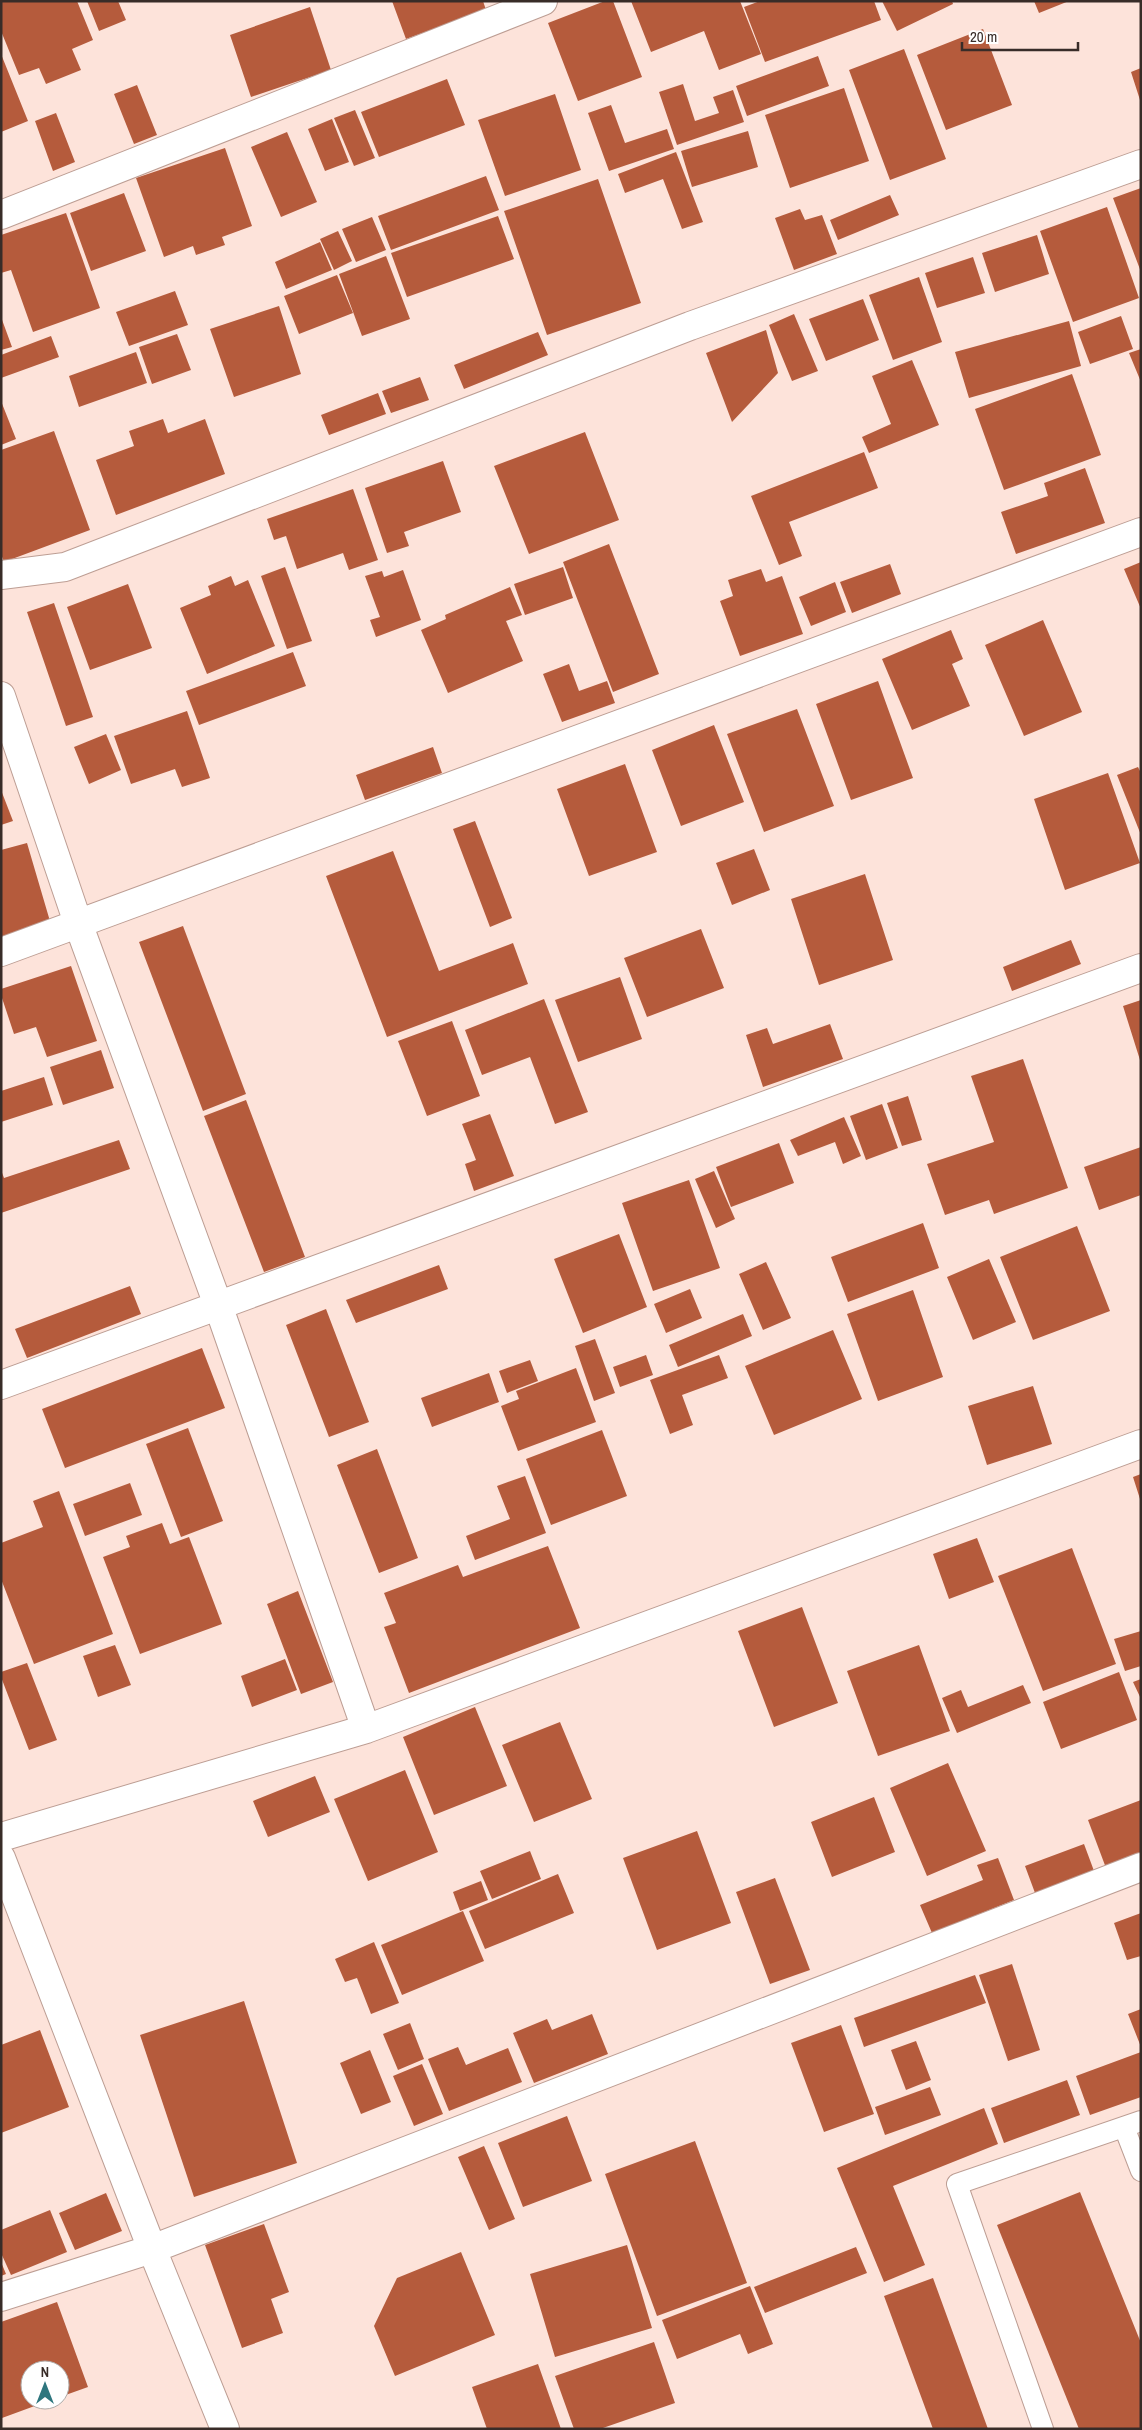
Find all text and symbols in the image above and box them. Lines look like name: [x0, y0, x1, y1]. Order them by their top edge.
scale bar: [962, 20, 1078, 52]
text: 20 m: [970, 26, 997, 47]
north arrow: [20, 2360, 70, 2410]
text: N: [41, 2363, 49, 2381]

